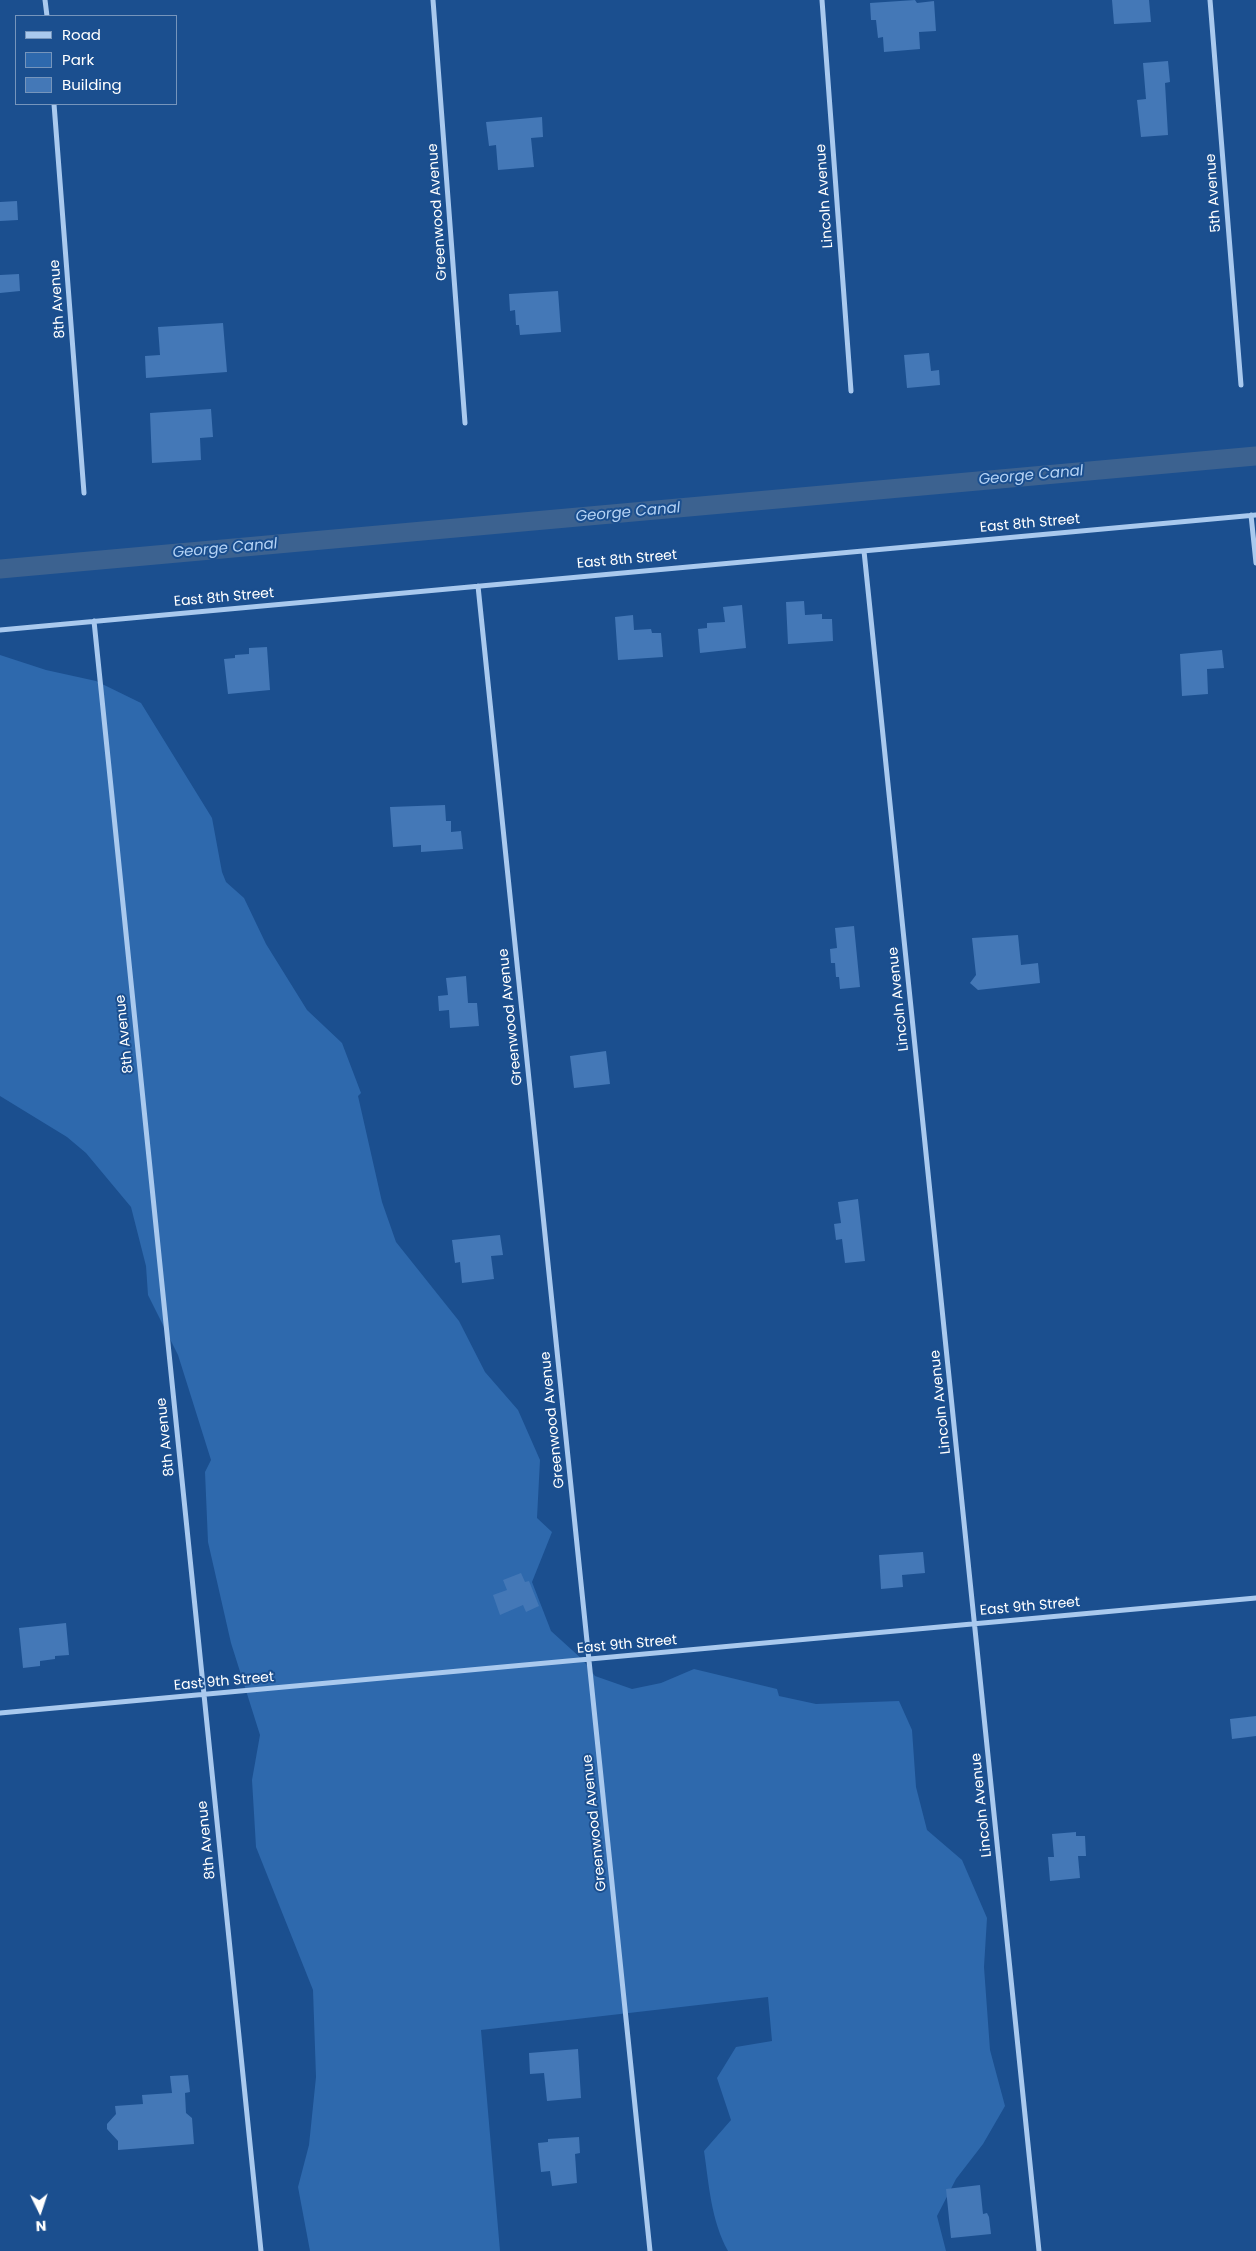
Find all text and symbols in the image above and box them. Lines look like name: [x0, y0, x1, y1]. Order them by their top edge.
legend: [15, 15, 178, 105]
text: Road: [62, 24, 101, 45]
text: Park: [62, 49, 94, 70]
text: Building: [62, 74, 122, 95]
street label: Greenwood Avenue: [425, 143, 451, 281]
street label: Lincoln Avenue: [813, 143, 837, 249]
street label: 5th Avenue: [1203, 153, 1225, 233]
street label: 8th Avenue: [47, 259, 69, 339]
water label: George Canal: [978, 462, 1084, 490]
water label: George Canal: [575, 499, 681, 527]
street label: East 8th Street: [979, 511, 1081, 537]
water label: George Canal: [172, 535, 278, 563]
street label: East 8th Street: [576, 547, 678, 573]
street label: East 8th Street: [173, 585, 275, 611]
street label: Lincoln Avenue: [885, 946, 913, 1052]
street label: Greenwood Avenue: [495, 948, 527, 1086]
street label: 8th Avenue: [113, 994, 137, 1074]
street label: Lincoln Avenue: [927, 1349, 955, 1455]
street label: Greenwood Avenue: [537, 1351, 569, 1489]
street label: 8th Avenue: [154, 1397, 178, 1477]
street label: East 9th Street: [979, 1594, 1081, 1620]
street label: East 9th Street: [576, 1632, 678, 1658]
street label: East 9th Street: [173, 1669, 275, 1695]
street label: Lincoln Avenue: [968, 1752, 996, 1858]
street label: Greenwood Avenue: [579, 1754, 611, 1892]
street label: 8th Avenue: [195, 1800, 219, 1880]
north arrow: [15, 2186, 65, 2236]
text: N: [35, 2216, 47, 2236]

